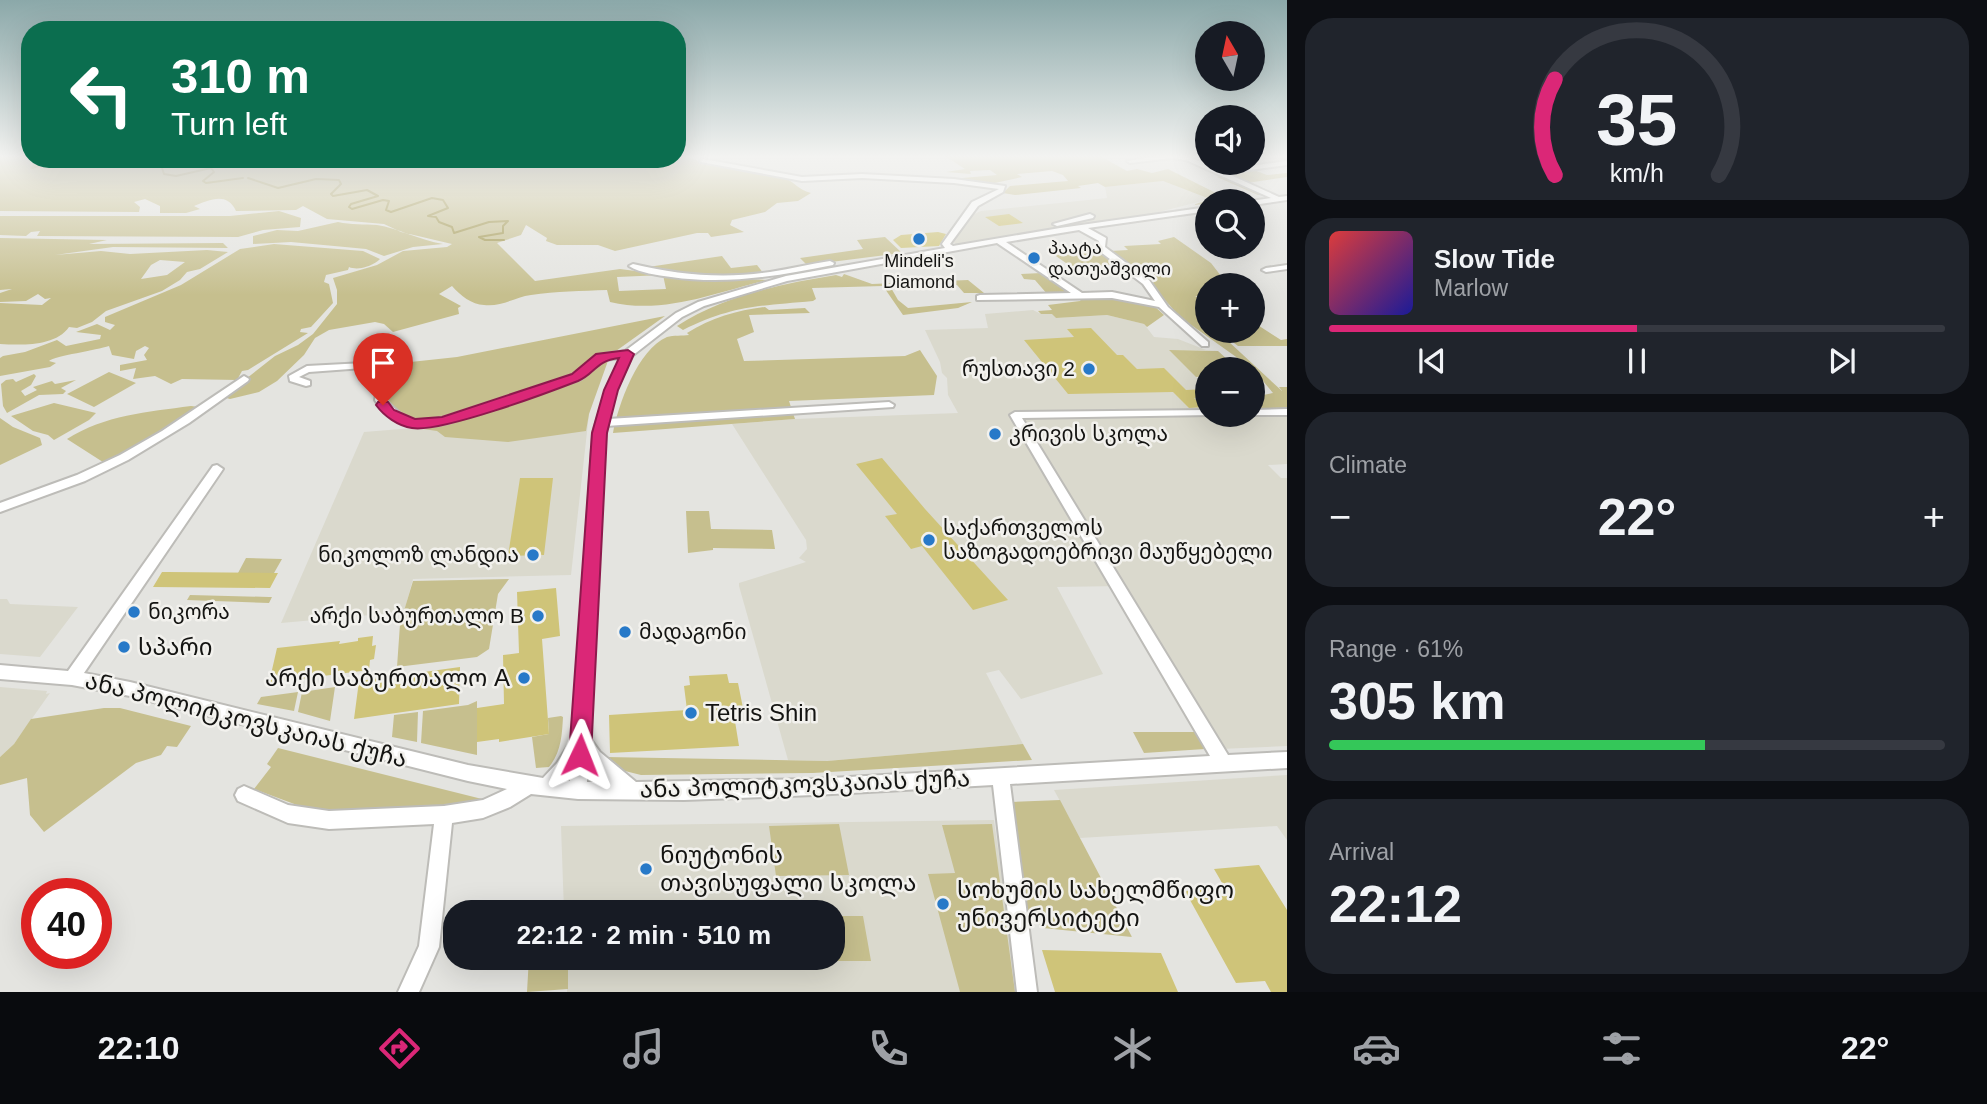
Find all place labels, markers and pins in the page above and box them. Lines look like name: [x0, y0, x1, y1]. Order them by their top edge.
marker: Mindeli's Diamond: [911, 231, 927, 247]
place label: პაატა დათუაშვილი: [1048, 238, 1171, 280]
marker: პაატა დათუაშვილი: [1026, 250, 1042, 266]
place label: Mindeli's Diamond: [883, 251, 955, 292]
pin: [353, 333, 413, 405]
place label: რუსთავი 2: [962, 357, 1075, 381]
marker: რუსთავი 2: [1081, 361, 1097, 377]
place label: კრივის სკოლა: [1009, 422, 1168, 447]
marker: კრივის სკოლა: [987, 426, 1003, 442]
place label: საქართველოს საზოგადოებრივი მაუწყებელი: [943, 516, 1273, 565]
marker: საქართველოს საზოგადოებრივი მაუწყებელი: [921, 532, 937, 548]
place label: ნიკოლოზ ლანდია: [318, 543, 519, 568]
marker: ნიკოლოზ ლანდია: [525, 547, 541, 563]
place label: ნიკორა: [148, 600, 230, 624]
marker: ნიკორა: [126, 604, 142, 620]
place label: არქი საბურთალო B: [310, 604, 524, 629]
marker: არქი საბურთალო B: [530, 608, 546, 624]
place label: მადაგონი: [639, 620, 747, 645]
marker: მადაგონი: [617, 624, 633, 640]
place label: სპარი: [138, 633, 213, 660]
marker: სპარი: [116, 639, 132, 655]
place label: არქი საბურთალო A: [265, 664, 510, 692]
marker: არქი საბურთალო A: [516, 670, 532, 686]
place label: Tetris Shin: [705, 699, 817, 726]
marker: Tetris Shin: [683, 705, 699, 721]
place label: ნიუტონის თავისუფალი სკოლა: [660, 841, 916, 897]
marker: ნიუტონის თავისუფალი სკოლა: [638, 861, 654, 877]
place label: სოხუმის სახელმწიფო უნივერსიტეტი: [957, 876, 1234, 932]
marker: სოხუმის სახელმწიფო უნივერსიტეტი: [935, 896, 951, 912]

